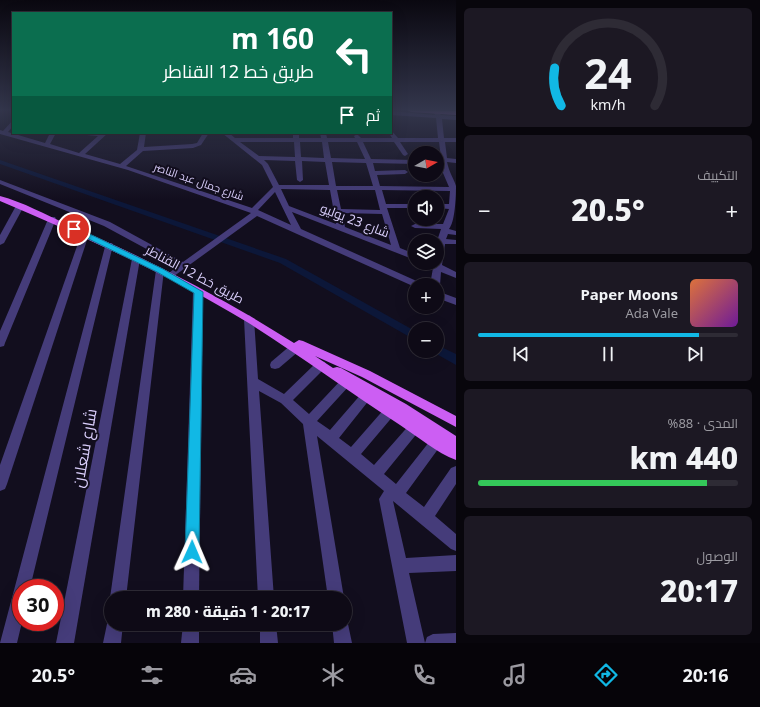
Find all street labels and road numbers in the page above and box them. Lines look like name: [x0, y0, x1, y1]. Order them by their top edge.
street label: شارع جمال عبد الناصر: [151, 158, 246, 204]
street label: شارع 23 يوليو: [318, 199, 392, 241]
street label: طريق خط 12 القناطر: [142, 240, 247, 308]
street label: شارع شعلان: [66, 407, 103, 489]

